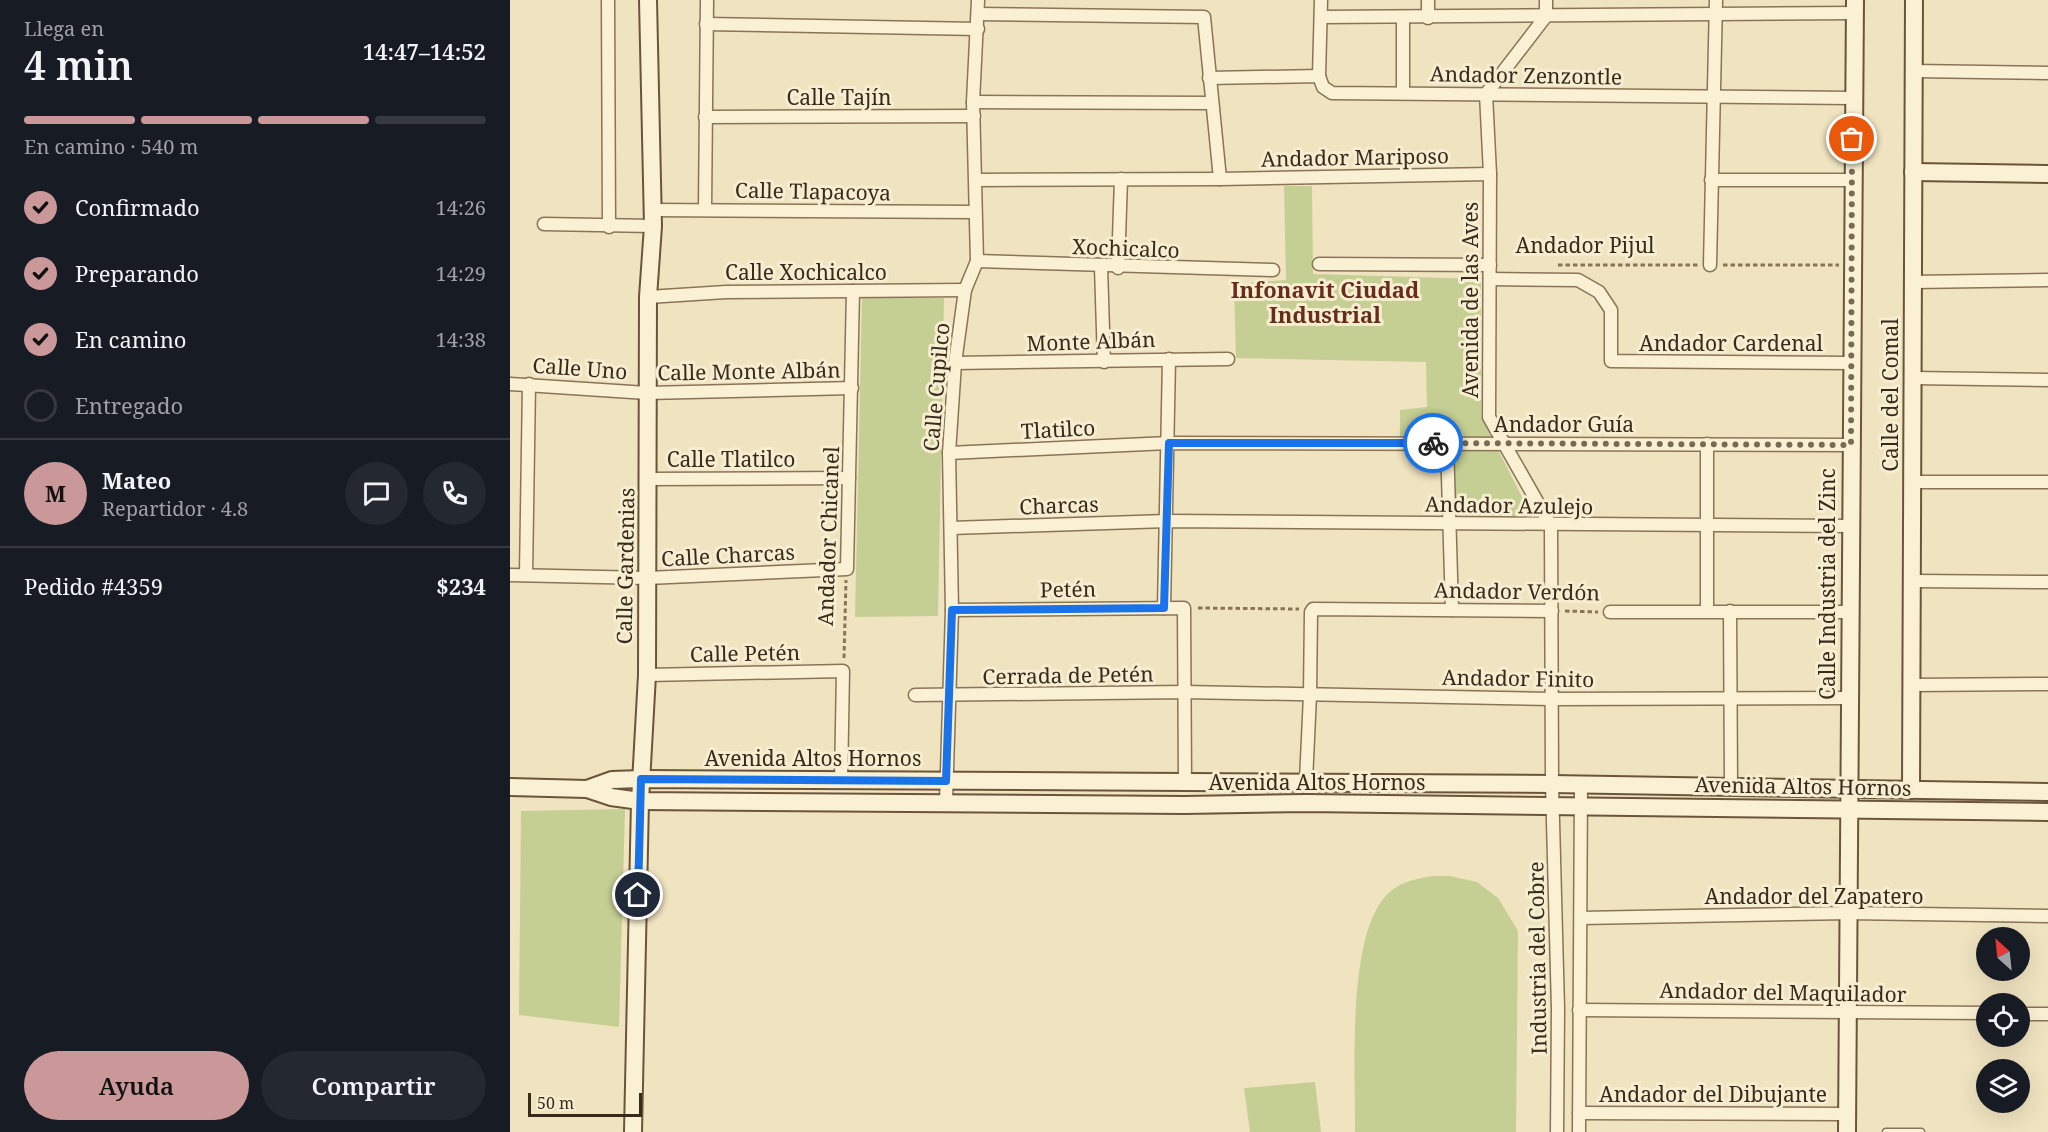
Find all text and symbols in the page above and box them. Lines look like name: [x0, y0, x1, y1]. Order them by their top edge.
text: Llega en: [24, 15, 104, 42]
text: 14:47–14:52: [363, 36, 486, 66]
text: 4 min: [24, 38, 133, 91]
street label: Andador Zenzontle: [1430, 59, 1622, 91]
street label: Calle Tajín: [786, 83, 892, 111]
pin: [1826, 113, 1877, 164]
icon: bag: [1835, 122, 1868, 155]
text: En camino · 540 m: [24, 133, 198, 160]
street label: Andador Mariposo: [1261, 141, 1449, 173]
street label: Calle Tlapacoya: [735, 176, 891, 206]
icon: check: [24, 191, 57, 224]
text: Confirmado: [75, 192, 200, 222]
text: 14:26: [436, 194, 486, 221]
street label: Avenida de las Aves: [1456, 202, 1484, 398]
street label: Andador Pijul: [1516, 231, 1655, 259]
street label: Xochicalco: [1072, 232, 1180, 264]
icon: check: [24, 257, 57, 290]
text: Preparando: [75, 258, 199, 288]
street label: Calle Xochicalco: [725, 258, 887, 286]
text: 14:29: [436, 260, 486, 287]
district label: Infonavit Ciudad Industrial: [1231, 274, 1419, 329]
street label: Calle del Comal: [1876, 318, 1904, 472]
street label: Calle Cupilco: [916, 321, 956, 453]
icon: check: [24, 323, 57, 356]
text: En camino: [75, 324, 187, 354]
street label: Monte Albán: [1026, 325, 1156, 357]
text: 14:38: [436, 326, 486, 353]
street label: Andador Cardenal: [1639, 329, 1824, 357]
street label: Calle Uno: [532, 351, 628, 385]
street label: Calle Monte Albán: [657, 355, 841, 387]
text: Entregado: [75, 390, 183, 420]
street label: Andador Guía: [1494, 410, 1634, 438]
street label: Tlatilco: [1020, 413, 1096, 445]
courier: [1403, 413, 1463, 473]
icon: bike: [1417, 427, 1450, 460]
street label: Calle Tlatilco: [667, 445, 795, 473]
street label: Andador Chicanel: [811, 445, 845, 626]
button: chat: [345, 462, 408, 525]
button: phone: [423, 462, 486, 525]
text: Mateo: [102, 465, 171, 495]
street label: Calle Industria del Zinc: [1813, 468, 1841, 700]
text: M: [45, 478, 66, 508]
street label: Calle Gardenias: [610, 487, 640, 645]
street label: Charcas: [1019, 490, 1099, 520]
street label: Andador Azulejo: [1425, 490, 1593, 520]
text: Repartidor · 4.8: [102, 495, 248, 522]
street label: Calle Charcas: [660, 538, 796, 572]
text: Pedido #4359: [24, 571, 163, 601]
text: $234: [436, 571, 486, 601]
street label: Petén: [1040, 575, 1096, 603]
street label: Andador Verdón: [1434, 576, 1600, 606]
street label: Calle Petén: [689, 638, 801, 668]
street label: Cerrada de Petén: [982, 660, 1154, 690]
street label: Andador Finito: [1442, 663, 1594, 693]
street label: Avenida Altos Hornos: [705, 744, 921, 772]
street label: Avenida Altos Hornos: [1209, 768, 1425, 796]
street label: Avenida Altos Hornos: [1694, 770, 1912, 802]
street label: Industria del Cobre: [1521, 861, 1553, 1055]
pin: [612, 869, 663, 920]
icon: home: [621, 878, 654, 911]
street label: Andador del Zapatero: [1704, 882, 1924, 910]
north arrow: [1976, 927, 2030, 981]
map controls: [1976, 927, 2030, 1113]
street label: Andador del Maquilador: [1659, 976, 1907, 1008]
button: locate: [1976, 993, 2030, 1047]
button: Ayuda: [24, 1051, 249, 1120]
button: Compartir: [261, 1051, 486, 1120]
button: layers: [1976, 1059, 2030, 1113]
street label: Andador del Dibujante: [1599, 1080, 1827, 1108]
scale bar: [528, 1090, 642, 1118]
text: 50 m: [537, 1092, 574, 1114]

